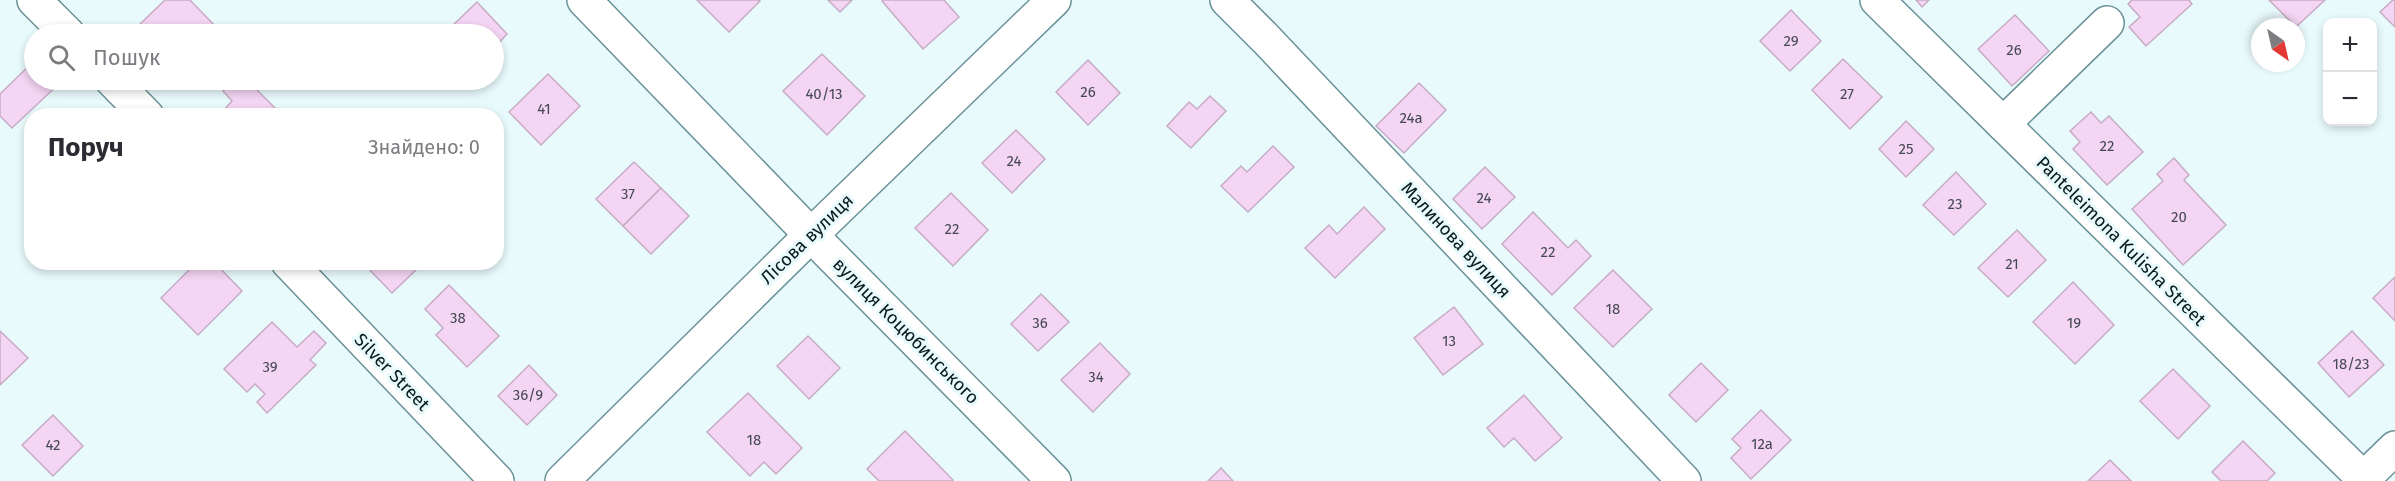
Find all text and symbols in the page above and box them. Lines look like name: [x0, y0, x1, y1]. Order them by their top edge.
north arrow: [2251, 18, 2305, 72]
map controls: [2323, 18, 2377, 126]
button: +: [2323, 18, 2377, 72]
search box: [24, 24, 504, 90]
house number: 29: [1783, 32, 1799, 50]
icon: search: [45, 41, 78, 74]
house number: 26: [2006, 41, 2022, 59]
text: Пошук: [93, 44, 160, 71]
button: −: [2323, 72, 2377, 126]
house number: 26: [1080, 83, 1096, 101]
house number: 40/13: [805, 85, 843, 103]
house number: 27: [1840, 85, 1854, 103]
house number: 41: [537, 100, 551, 118]
house number: 24а: [1399, 109, 1423, 127]
text: Поруч: [48, 132, 124, 163]
text: Знайдено: 0: [368, 135, 480, 159]
house number: 22: [2100, 137, 2114, 155]
house number: 25: [1899, 140, 1913, 158]
house number: 24: [1006, 152, 1022, 170]
street label: Panteleimona Kulisha Street: [2032, 152, 2211, 331]
street label: Малинова вулиця: [1397, 177, 1515, 303]
house number: 37: [621, 185, 635, 203]
street label: Лісова вулиця: [756, 189, 858, 289]
house number: 24: [1476, 189, 1492, 207]
house number: 23: [1948, 195, 1962, 213]
house number: 20: [2171, 208, 2187, 226]
house number: 22: [945, 220, 959, 238]
house number: 22: [1541, 243, 1555, 261]
street label: вулиця Коцюбинського: [828, 253, 984, 409]
house number: 21: [2005, 255, 2019, 273]
house number: 18: [1606, 300, 1620, 318]
house number: 38: [450, 309, 466, 327]
house number: 36: [1032, 314, 1048, 332]
house number: 19: [2067, 314, 2081, 332]
street label: Silver Street: [350, 329, 435, 416]
house number: 13: [1442, 332, 1456, 350]
house number: 18/23: [2333, 355, 2369, 373]
house number: 39: [262, 358, 278, 376]
house number: 34: [1088, 368, 1104, 386]
house number: 36/9: [513, 386, 543, 404]
house number: 18: [747, 431, 761, 449]
house number: 12а: [1751, 435, 1773, 453]
house number: 42: [45, 436, 61, 454]

